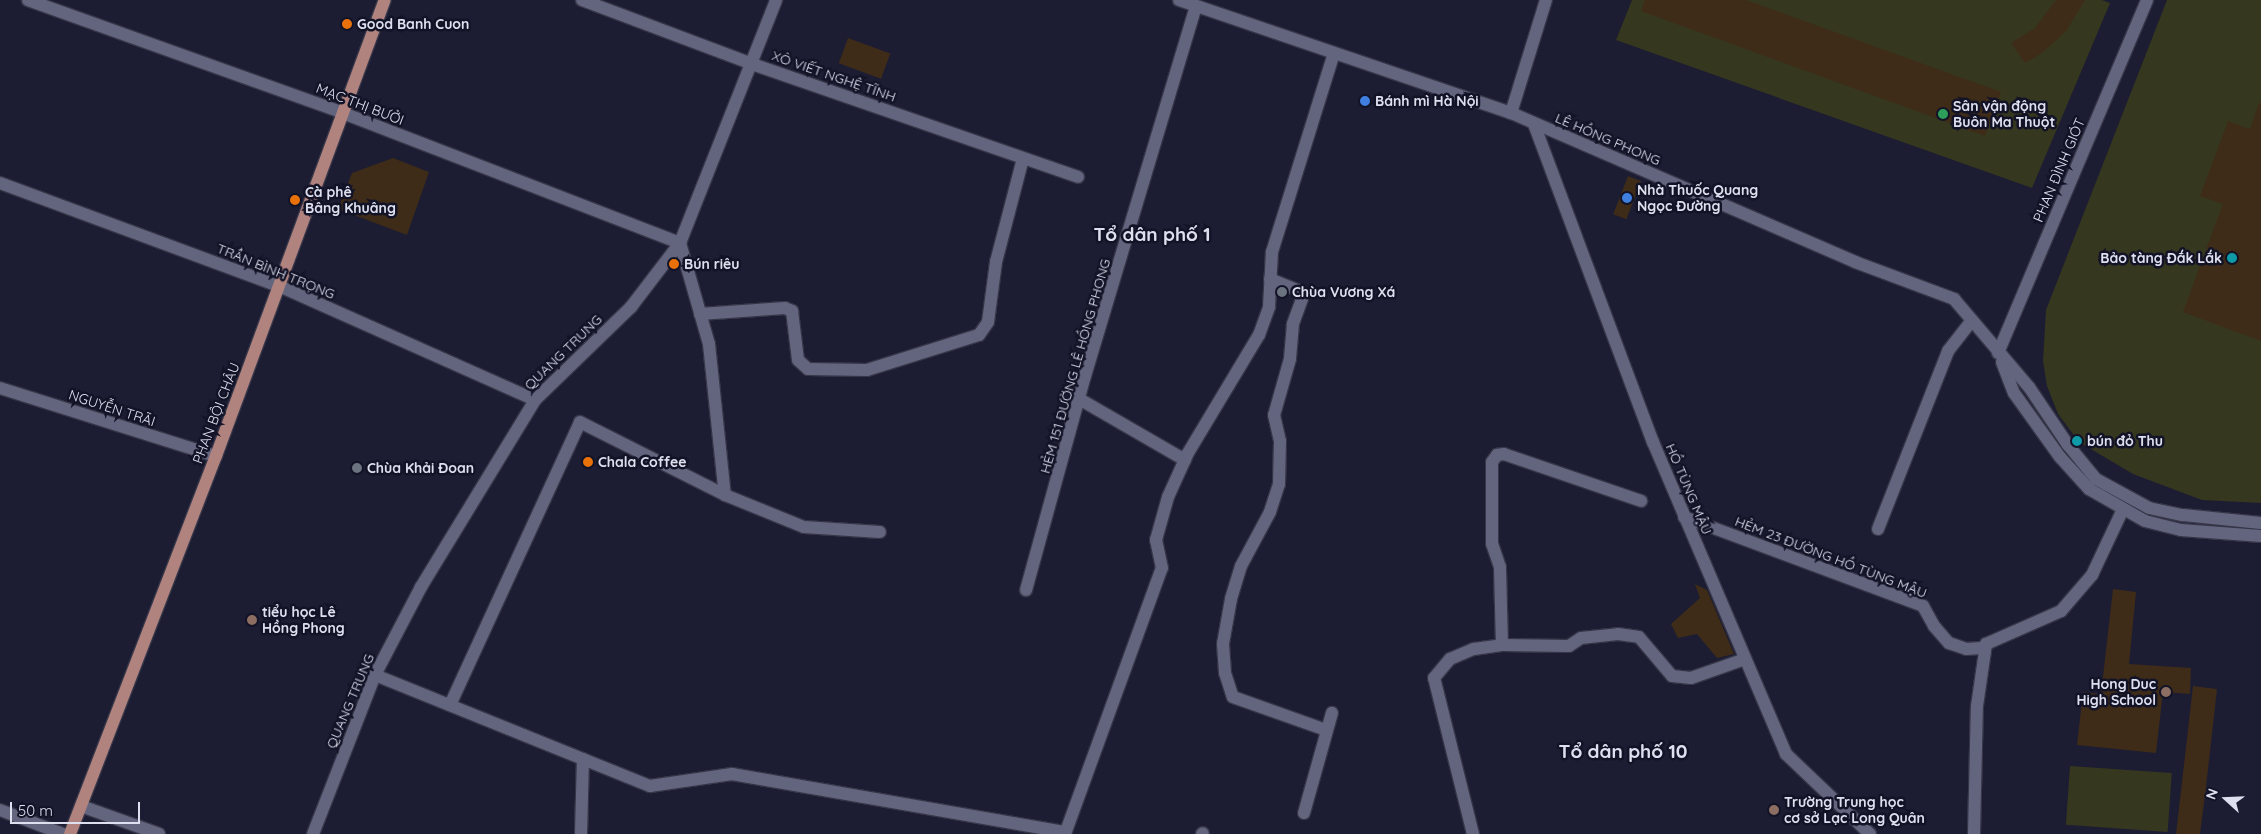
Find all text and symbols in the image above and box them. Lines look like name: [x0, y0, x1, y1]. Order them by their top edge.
place label: Good Banh Cuon: [357, 16, 469, 32]
marker: Good Banh Cuon: [341, 18, 353, 30]
street label: XÔ VIẾT NGHỆ TĨNH: [770, 47, 898, 105]
street label: MẠC THỊ BƯỞI: [314, 80, 406, 128]
place label: Bánh mì Hà Nội: [1375, 93, 1479, 109]
marker: Bánh mì Hà Nội: [1359, 95, 1371, 107]
place label: Sân vận động Buôn Ma Thuột: [1953, 98, 2055, 130]
marker: Sân vận động Buôn Ma Thuột: [1937, 108, 1949, 120]
street label: LÊ HỒNG PHONG: [1553, 109, 1663, 169]
street label: PHAN ĐÌNH GIÓT: [2029, 115, 2089, 225]
place label: Nhà Thuốc Quang Ngọc Đường: [1637, 182, 1758, 214]
place label: Cà phê Bâng Khuâng: [305, 184, 396, 216]
marker: Nhà Thuốc Quang Ngọc Đường: [1621, 192, 1633, 204]
marker: Cà phê Bâng Khuâng: [289, 194, 301, 206]
district label: Tổ dân phố 1: [1093, 224, 1211, 246]
street label: TRẦN BÌNH TRỌNG: [214, 240, 338, 302]
place label: Bảo tàng Đắk Lắk: [2100, 250, 2222, 266]
marker: Bảo tàng Đắk Lắk: [2226, 252, 2238, 264]
place label: Bún riêu: [684, 256, 740, 272]
street label: HẺM 151 ĐƯỜNG LÊ HỒNG PHONG: [1036, 257, 1114, 475]
marker: Bún riêu: [668, 258, 680, 270]
place label: Chùa Vương Xá: [1292, 284, 1395, 300]
marker: Chùa Vương Xá: [1276, 286, 1288, 298]
street label: QUANG TRUNG: [521, 311, 605, 393]
street label: PHAN BỘI CHÂU: [189, 360, 243, 466]
street label: NGUYỄN TRÃI: [67, 386, 157, 430]
place label: bún đỏ Thu: [2087, 433, 2163, 449]
marker: bún đỏ Thu: [2071, 435, 2083, 447]
street label: HỒ TÙNG MẬU: [1662, 441, 1716, 537]
place label: Chala Coffee: [598, 454, 687, 470]
marker: Chala Coffee: [582, 456, 594, 468]
place label: Chùa Khải Đoan: [367, 460, 474, 476]
marker: Chùa Khải Đoan: [351, 462, 363, 474]
street label: HẺM 23 ĐƯỜNG HỒ TÙNG MẬU: [1733, 513, 1929, 601]
place label: tiểu học Lê Hồng Phong: [262, 604, 345, 636]
marker: tiểu học Lê Hồng Phong: [246, 614, 258, 626]
street label: QUANG TRUNG: [323, 651, 377, 751]
place label: Hong Duc High School: [2076, 676, 2156, 709]
marker: Hong Duc High School: [2160, 686, 2172, 698]
district label: Tổ dân phố 10: [1559, 741, 1687, 763]
north arrow: [2201, 774, 2251, 824]
text: N: [2202, 786, 2222, 802]
scale bar: [12, 792, 142, 824]
place label: Trường Trung học cơ sở Lạc Long Quân: [1784, 794, 1925, 826]
text: 50 m: [18, 801, 53, 820]
marker: Trường Trung học cơ sở Lạc Long Quân: [1768, 804, 1780, 816]

